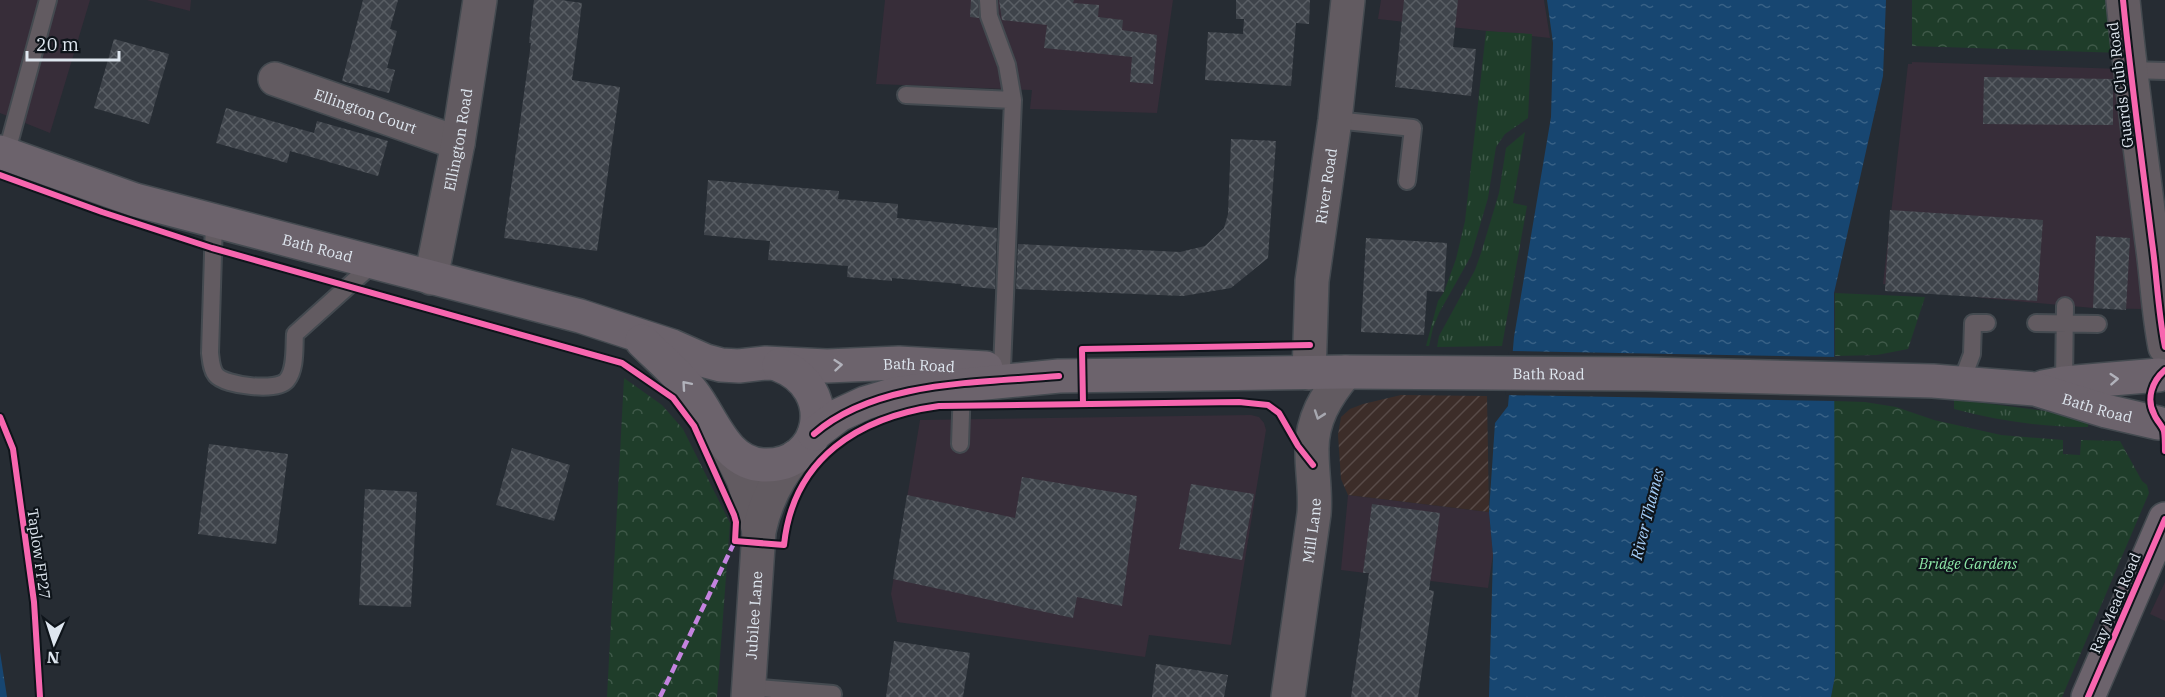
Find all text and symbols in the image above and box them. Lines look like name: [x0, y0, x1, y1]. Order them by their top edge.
street label: Guards Club Road: [2103, 21, 2137, 149]
scale bar: [27, 24, 118, 62]
text: 20 m: [36, 33, 79, 56]
street label: Ellington Court: [312, 84, 419, 137]
street label: Ellington Road: [439, 87, 476, 192]
street label: River Road: [1311, 147, 1340, 225]
street label: Bath Road: [280, 229, 355, 266]
street label: Bath Road: [883, 353, 956, 376]
one-way arrow: [833, 359, 842, 372]
street label: Bath Road: [1512, 364, 1585, 383]
one-way arrow: [2110, 373, 2119, 386]
one-way arrow: [682, 381, 693, 392]
street label: Bath Road: [2060, 389, 2134, 426]
one-way arrow: [1313, 409, 1326, 420]
water label: River Thames: [1626, 466, 1668, 563]
street label: Mill Lane: [1298, 498, 1324, 564]
street label: Taplow FP27: [23, 507, 55, 601]
street label: Ray Mead Road: [2085, 550, 2145, 656]
park label: Bridge Gardens: [1918, 554, 2018, 573]
street label: Jubilee Lane: [741, 570, 766, 660]
north arrow: [24, 613, 84, 673]
text: N: [46, 648, 60, 668]

